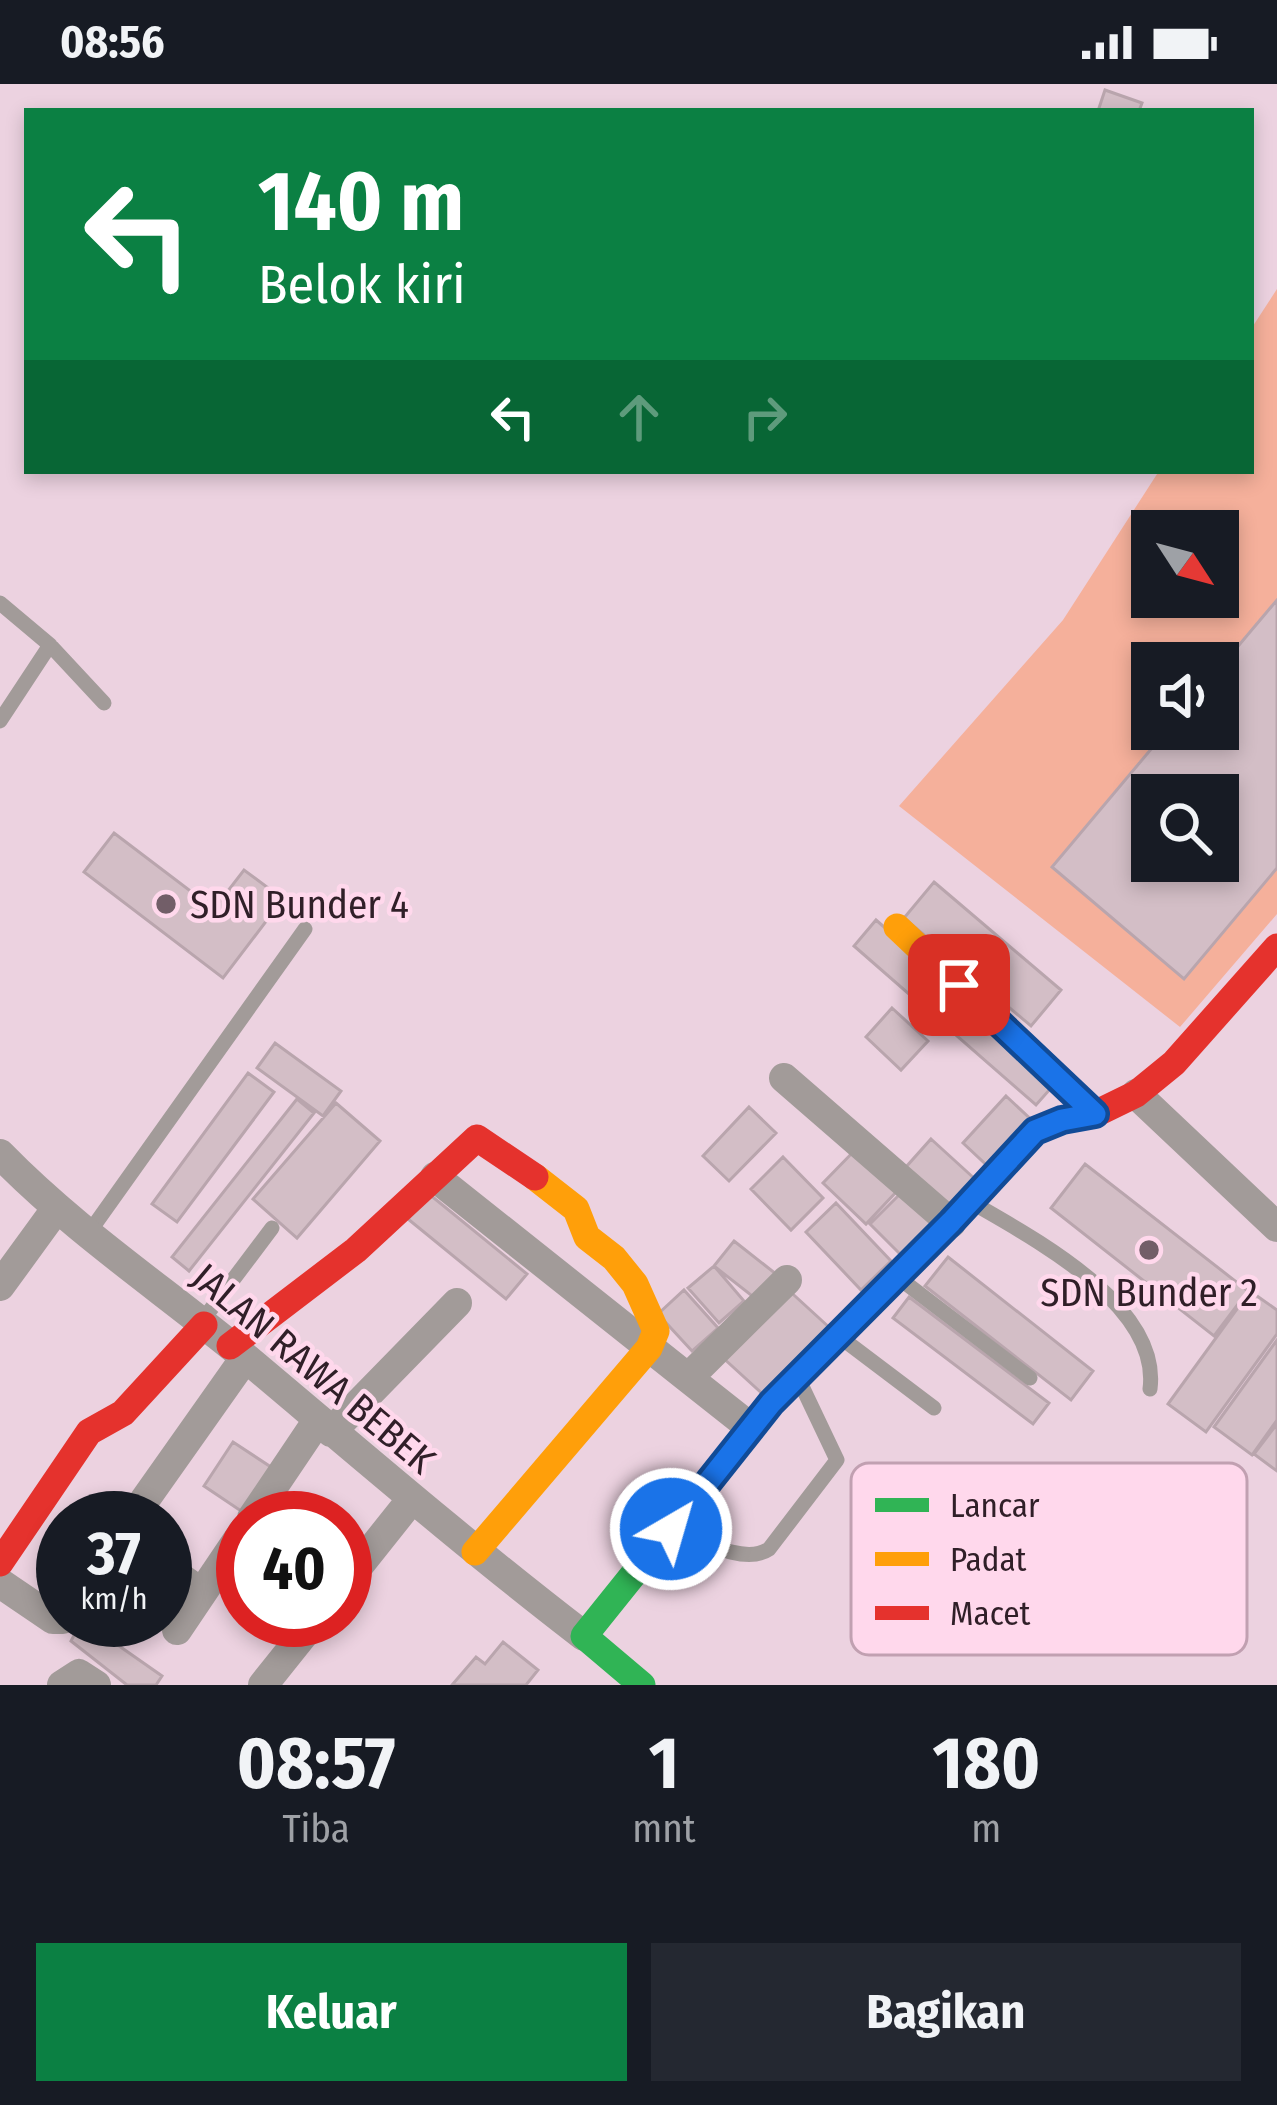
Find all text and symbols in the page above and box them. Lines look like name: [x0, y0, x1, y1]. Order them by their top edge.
text: 08:56: [60, 15, 165, 69]
text: 140 m: [258, 151, 464, 252]
icon: left: [60, 156, 216, 312]
text: Belok kiri: [258, 253, 466, 317]
icon: left: [480, 384, 546, 450]
icon: ahead: [606, 384, 672, 450]
icon: right: [732, 384, 798, 450]
north arrow: [1131, 510, 1239, 618]
map controls: [1131, 510, 1239, 882]
button: sound: [1131, 642, 1239, 750]
button: search: [1131, 774, 1239, 882]
place label: SDN Bunder 4: [190, 882, 409, 928]
marker: SDN Bunder 4: [153, 891, 179, 917]
pin: [908, 934, 1010, 1036]
icon: arrive: [926, 952, 992, 1018]
marker: SDN Bunder 2: [1136, 1237, 1162, 1263]
street label: JALAN RAWA BEBEK: [183, 1254, 444, 1484]
place label: SDN Bunder 2: [1040, 1270, 1258, 1316]
legend: [851, 1463, 1247, 1655]
position arrow: [608, 1466, 734, 1592]
text: Lancar: [950, 1486, 1040, 1526]
speed limit sign: 40: [216, 1491, 372, 1647]
text: 37: [87, 1518, 141, 1590]
text: Padat: [950, 1540, 1027, 1580]
text: km/h: [81, 1581, 147, 1617]
text: Macet: [950, 1594, 1030, 1634]
text: 08:57: [237, 1721, 396, 1807]
text: 1: [649, 1721, 679, 1807]
text: 180: [932, 1721, 1040, 1807]
text: Tiba: [282, 1806, 350, 1852]
text: mnt: [632, 1806, 696, 1852]
text: m: [971, 1806, 1001, 1852]
button: Keluar: [36, 1943, 627, 2081]
button: Bagikan: [651, 1943, 1241, 2081]

